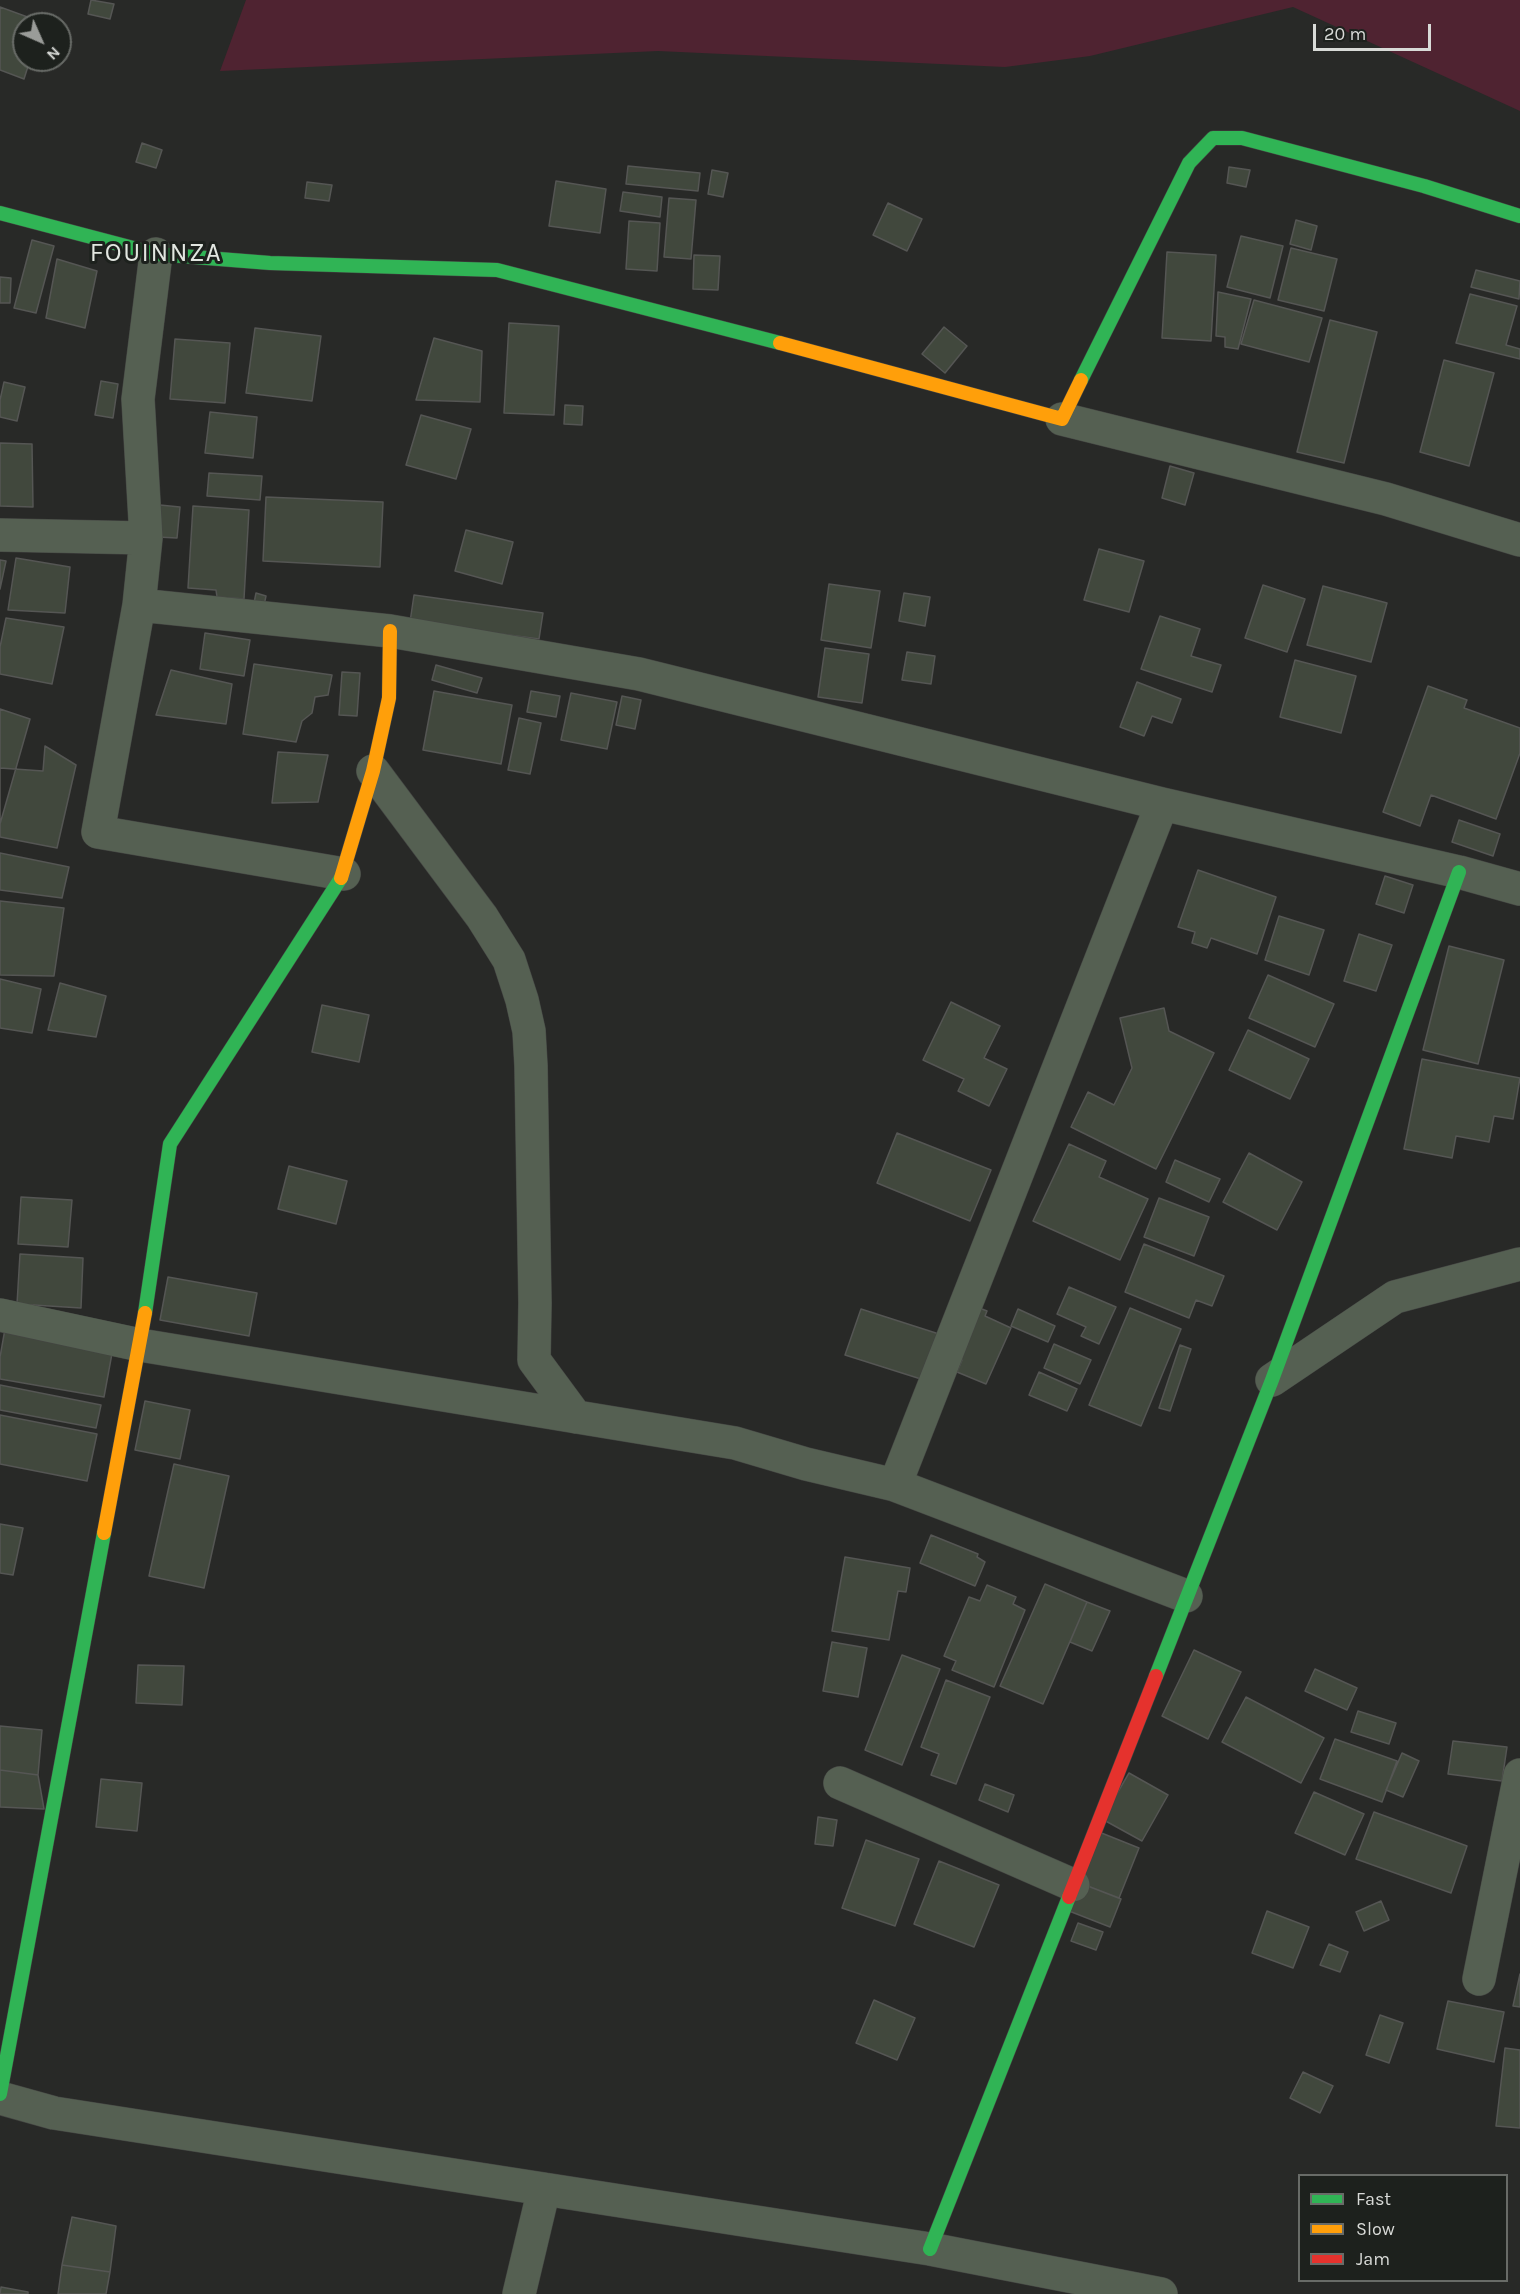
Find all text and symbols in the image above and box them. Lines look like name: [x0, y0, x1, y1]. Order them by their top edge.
north arrow: [12, 12, 72, 72]
scale bar: [1316, 12, 1434, 50]
text: 20 m: [1324, 23, 1366, 45]
text: N: [43, 43, 64, 64]
district label: FOUINNZA: [90, 238, 222, 270]
legend: [1298, 2174, 1508, 2282]
text: Fast: [1356, 2188, 1391, 2210]
text: Slow: [1356, 2218, 1395, 2240]
text: Jam: [1356, 2248, 1390, 2270]

